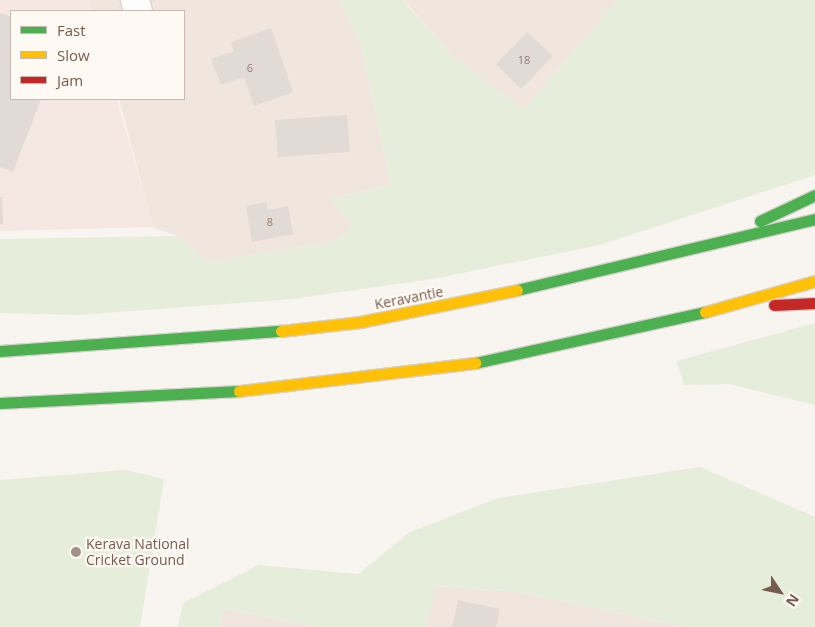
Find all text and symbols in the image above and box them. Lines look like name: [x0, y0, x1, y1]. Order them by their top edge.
legend: [10, 10, 185, 100]
text: Fast: [57, 20, 86, 40]
text: Slow: [57, 45, 90, 65]
house number: 18: [518, 53, 530, 67]
house number: 6: [247, 61, 253, 75]
text: Jam: [57, 70, 83, 90]
house number: 8: [267, 215, 273, 229]
street label: Keravantie: [373, 283, 445, 313]
place label: Kerava National Cricket Ground: [86, 536, 190, 568]
marker: Kerava National Cricket Ground: [70, 546, 82, 558]
north arrow: [755, 567, 805, 617]
text: N: [782, 591, 804, 611]

